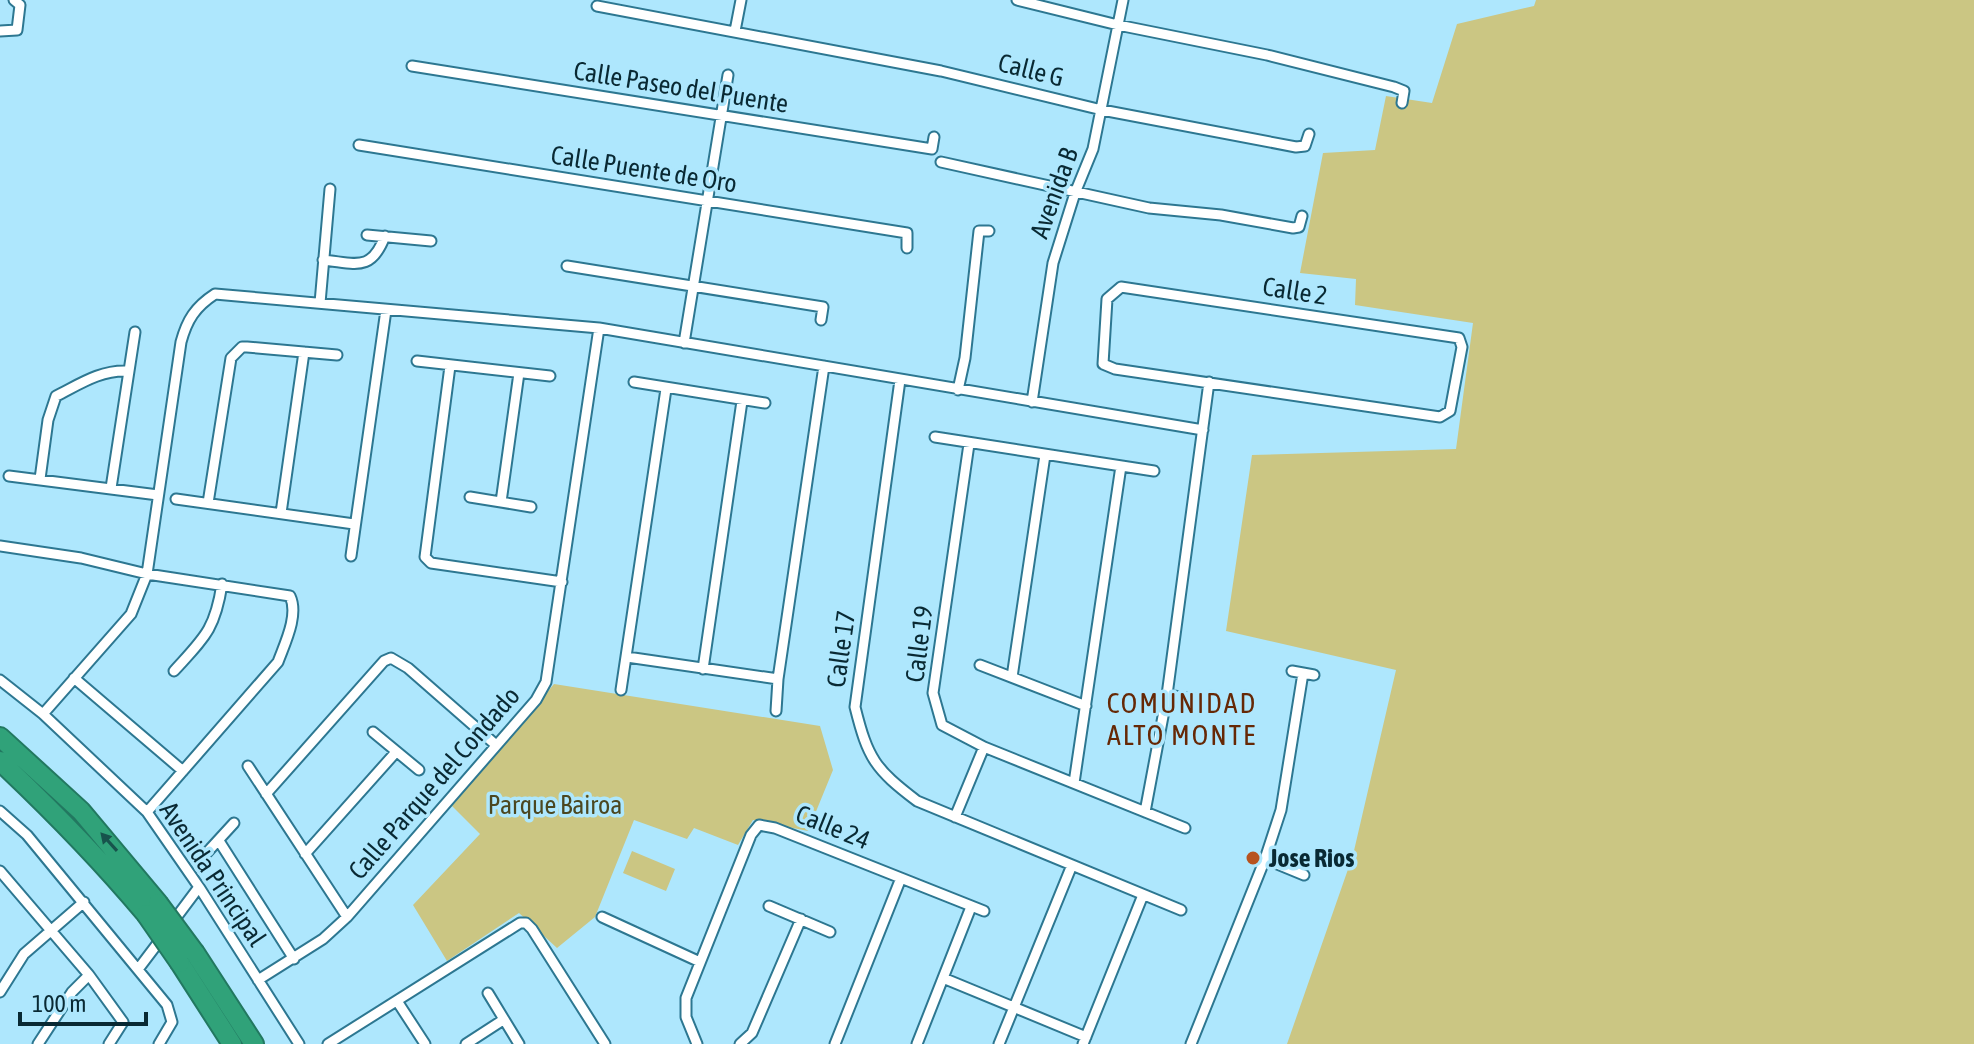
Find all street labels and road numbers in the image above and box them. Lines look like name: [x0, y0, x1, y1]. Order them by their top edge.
street label: Calle G: [995, 47, 1067, 93]
street label: Calle Paseo del Puente: [572, 55, 790, 119]
street label: Calle Puente de Oro: [549, 139, 739, 199]
street label: Avenida B: [1024, 143, 1084, 242]
street label: Calle 2: [1261, 271, 1329, 311]
street label: Calle 19: [899, 604, 939, 684]
street label: Calle 17: [821, 609, 861, 689]
street label: Calle Parque del Condado: [342, 681, 526, 885]
street label: Avenida Principal: [154, 796, 272, 952]
street label: Calle 24: [792, 799, 874, 855]

